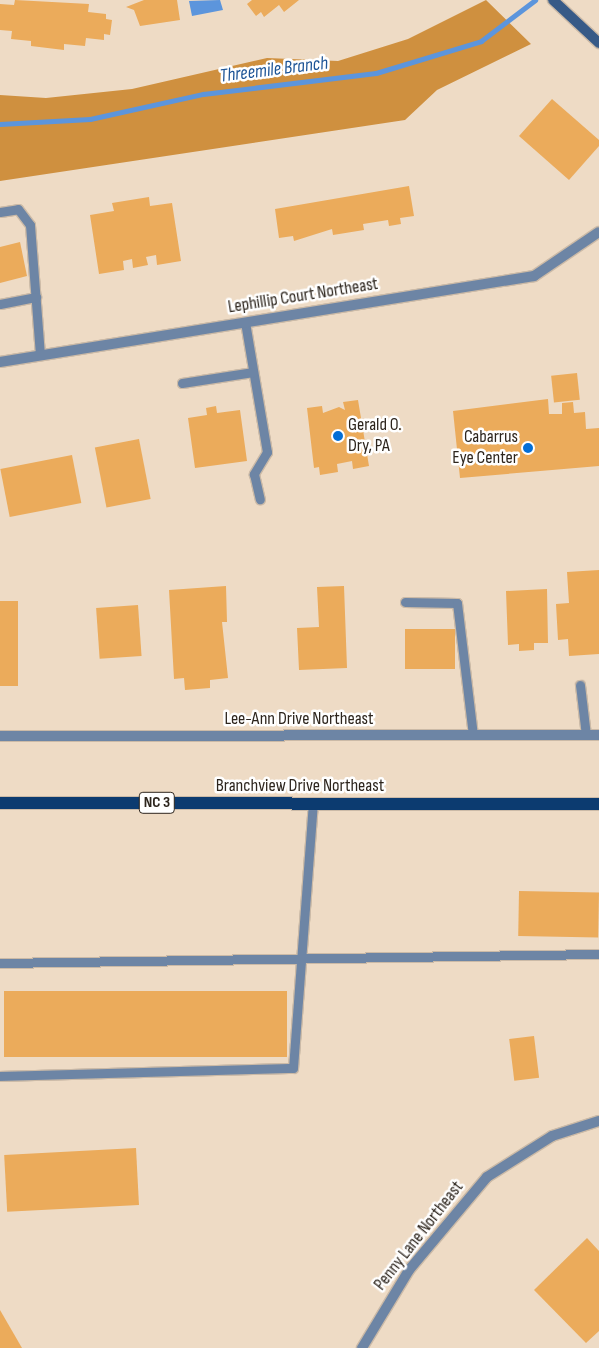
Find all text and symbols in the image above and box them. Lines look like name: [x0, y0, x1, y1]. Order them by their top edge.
water label: Threemile Branch: [219, 52, 329, 88]
street label: Lephillip Court Northeast: [226, 273, 380, 319]
place label: Gerald O. Dry, PA: [348, 415, 402, 458]
place label: Cabarrus Eye Center: [452, 427, 518, 469]
marker: Gerald O. Dry, PA: [332, 430, 344, 442]
marker: Cabarrus Eye Center: [522, 442, 534, 454]
street label: Lee-Ann Drive Northeast: [224, 708, 374, 730]
street label: Branchview Drive Northeast: [216, 775, 384, 797]
road number: NC 3: [138, 790, 176, 816]
street label: Penny Lane Northeast: [370, 1177, 468, 1295]

